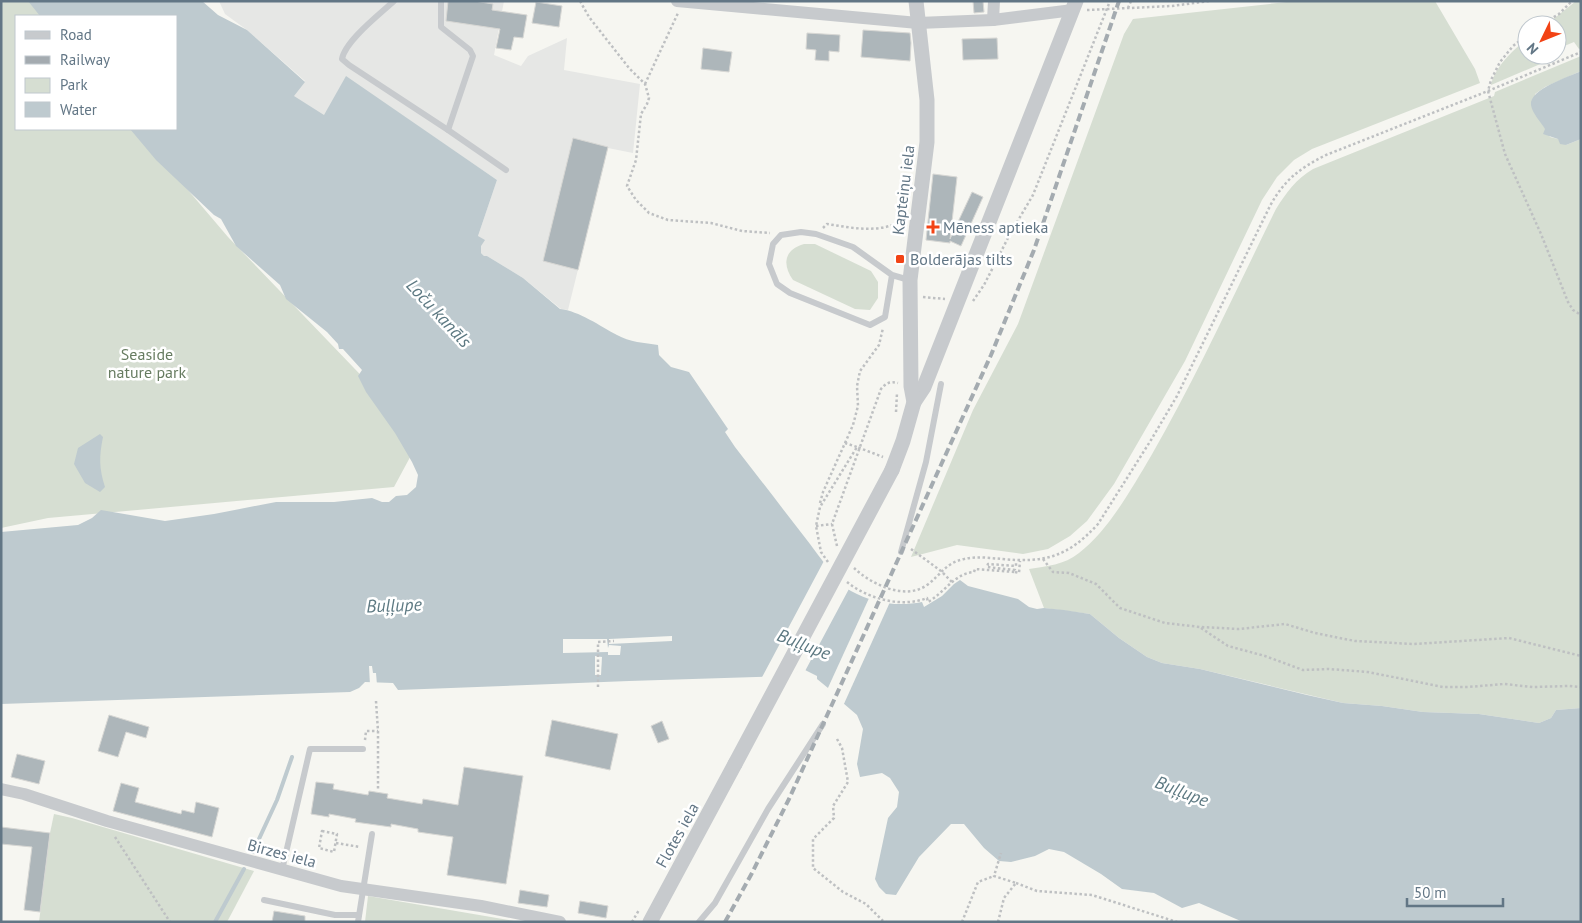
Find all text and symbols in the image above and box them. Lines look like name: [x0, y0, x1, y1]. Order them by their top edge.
legend: [15, 15, 178, 130]
north arrow: [1517, 15, 1567, 65]
text: Road: [60, 25, 92, 44]
text: N: [1523, 39, 1542, 58]
text: Railway: [60, 50, 110, 69]
text: Park: [60, 75, 88, 94]
text: Water: [60, 100, 97, 119]
street label: Kapteiņu iela: [888, 144, 918, 236]
place label: Mēness aptieka: [943, 217, 1048, 237]
marker: Mēness aptieka: [927, 221, 939, 233]
place label: Bolderājas tilts: [910, 249, 1013, 269]
marker: Bolderājas tilts: [894, 253, 906, 265]
water label: Loču kanāls: [401, 274, 477, 353]
park label: Seaside nature park: [108, 344, 186, 382]
water label: Buļļupe: [366, 593, 423, 617]
water label: Buļļupe: [774, 623, 835, 665]
water label: Buļļupe: [1152, 770, 1213, 812]
street label: Flotes iela: [651, 799, 703, 871]
street label: Birzes iela: [246, 834, 318, 872]
scale bar: [1407, 876, 1503, 908]
text: 50 m: [1414, 883, 1447, 902]

